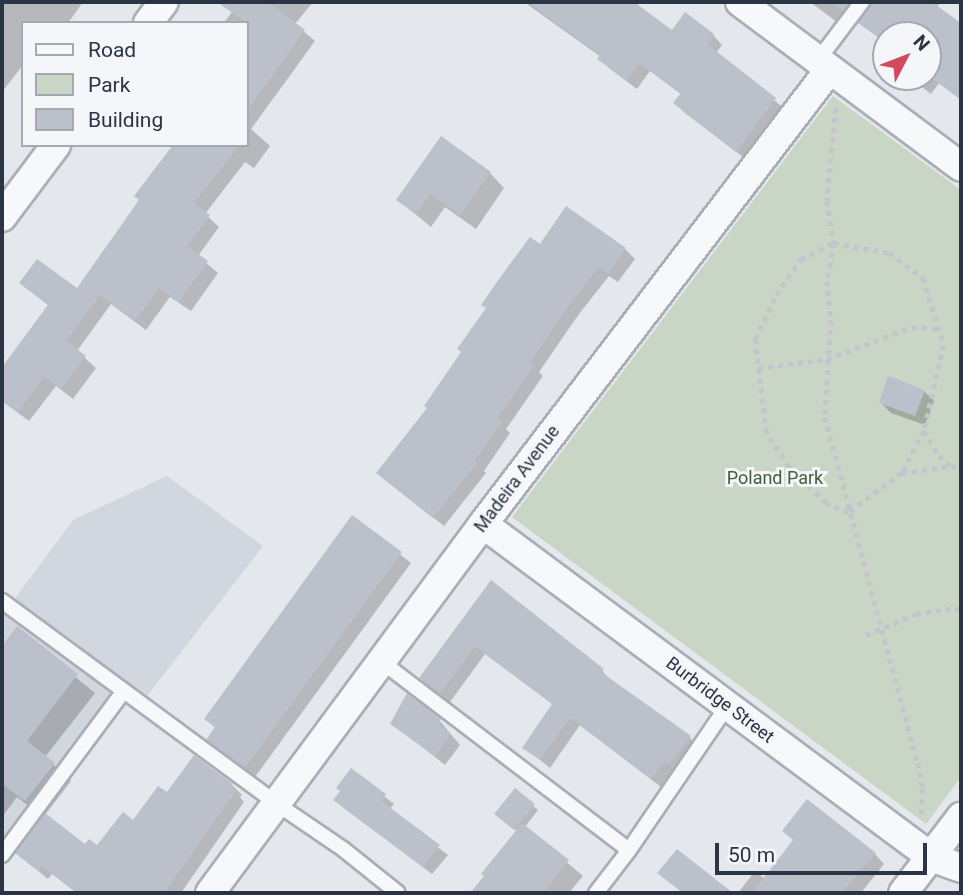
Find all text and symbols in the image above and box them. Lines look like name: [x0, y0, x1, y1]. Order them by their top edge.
legend: [21, 21, 248, 147]
north arrow: [872, 21, 942, 91]
text: N: [908, 30, 935, 56]
text: Road: [88, 38, 136, 62]
text: Park: [88, 73, 130, 97]
text: Building: [88, 108, 163, 132]
street label: Madeira Avenue: [470, 421, 564, 537]
park label: Poland Park: [727, 467, 823, 489]
street label: Burbridge Street: [662, 652, 778, 748]
scale bar: [718, 828, 930, 872]
text: 50 m: [728, 843, 775, 867]

